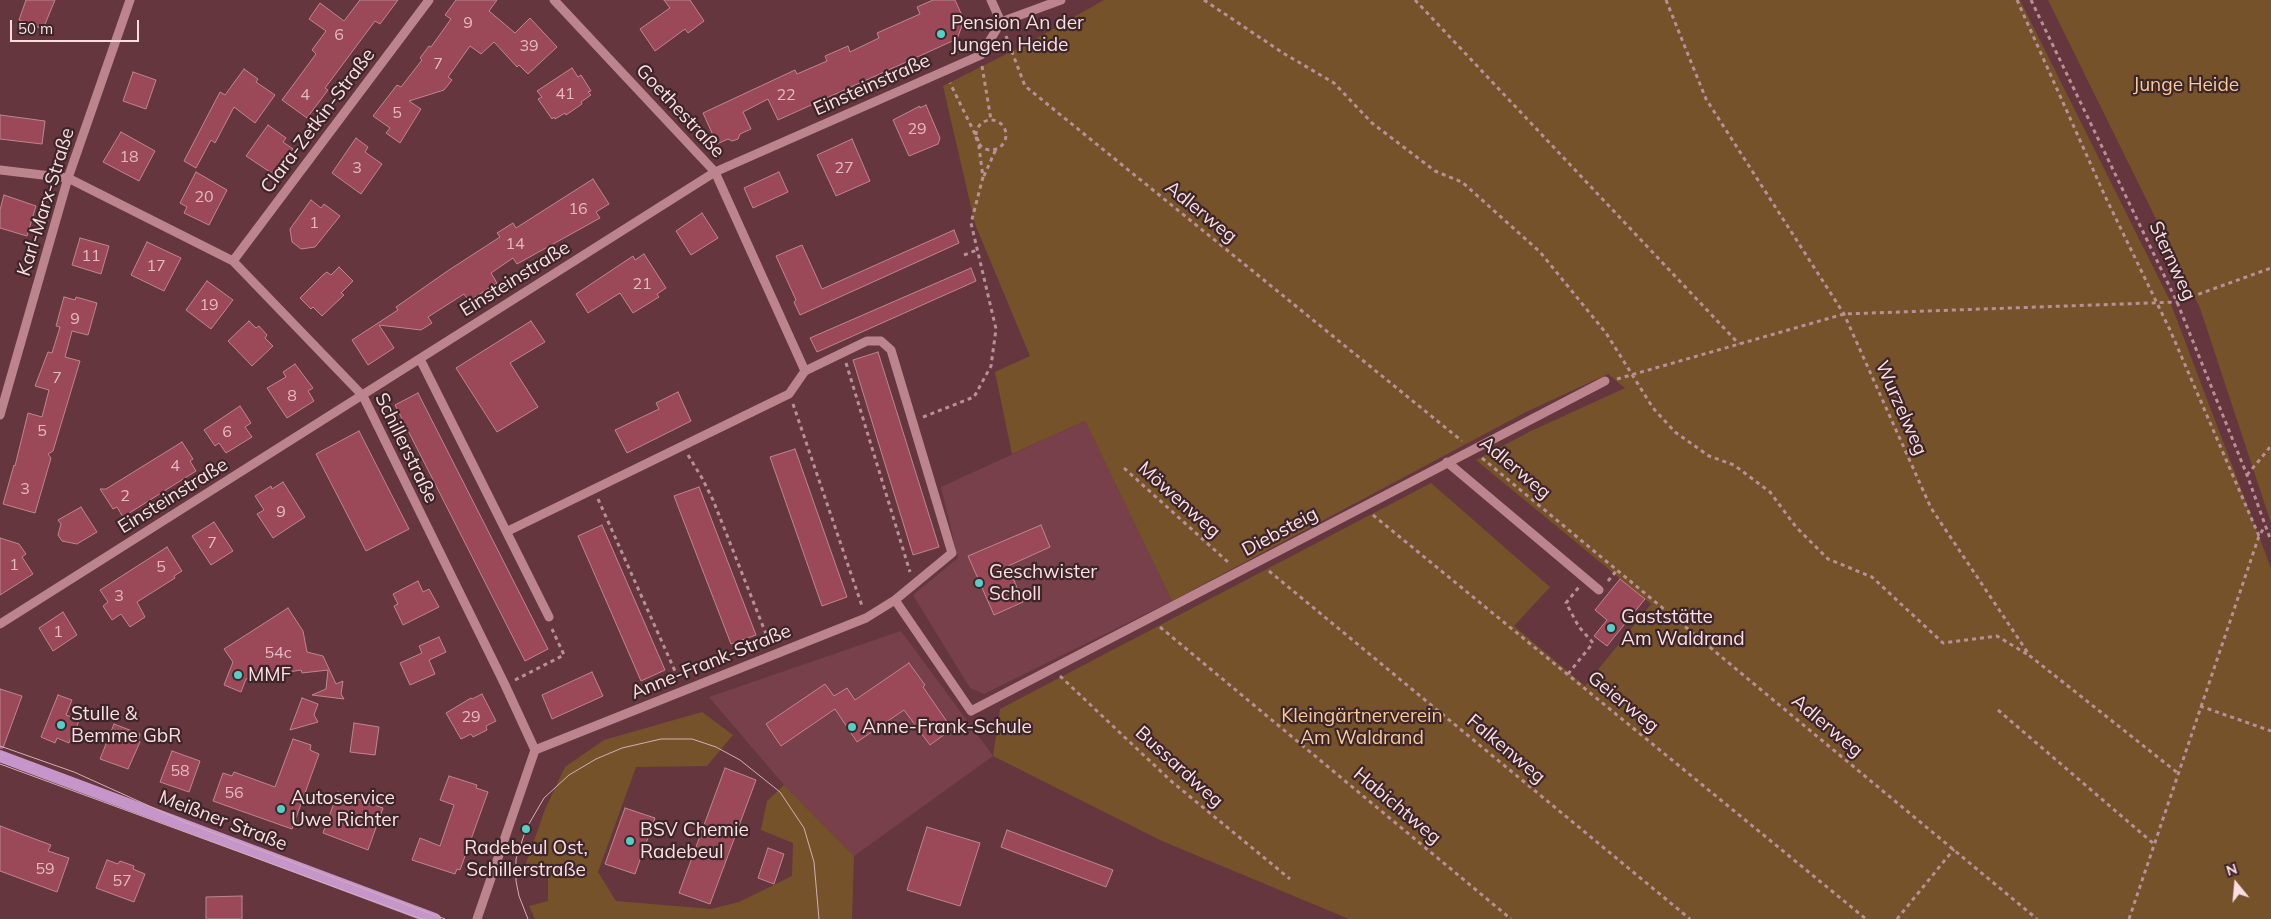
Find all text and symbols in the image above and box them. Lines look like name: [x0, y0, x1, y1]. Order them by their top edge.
scale bar: [12, 10, 141, 42]
place label: Pension An der Jungen Heide: [951, 12, 1084, 56]
house number: 9: [463, 13, 473, 33]
text: 50 m: [18, 19, 53, 38]
house number: 6: [334, 25, 344, 45]
marker: Pension An der Jungen Heide: [935, 28, 947, 40]
house number: 39: [519, 36, 539, 56]
street label: Clara-Zetkin-Straße: [256, 44, 380, 198]
street label: Einsteinstraße: [810, 49, 934, 121]
house number: 7: [433, 54, 443, 74]
street label: Goethestraße: [631, 59, 729, 163]
park label: Junge Heide: [2133, 74, 2239, 96]
house number: 41: [555, 84, 575, 104]
house number: 4: [300, 85, 310, 105]
house number: 22: [776, 85, 796, 105]
house number: 5: [392, 103, 402, 123]
house number: 29: [907, 119, 927, 139]
street label: Karl-Marx-Straße: [13, 125, 79, 279]
house number: 18: [119, 147, 139, 167]
house number: 3: [352, 158, 362, 178]
house number: 27: [834, 158, 854, 178]
street label: Adlerweg: [1161, 176, 1241, 248]
house number: 20: [194, 187, 214, 207]
house number: 16: [568, 199, 588, 219]
house number: 1: [309, 213, 319, 233]
street label: Sternweg: [2144, 218, 2200, 304]
house number: 14: [505, 234, 525, 254]
street label: Einsteinstraße: [456, 236, 574, 322]
house number: 11: [81, 246, 101, 266]
house number: 17: [146, 256, 166, 276]
house number: 21: [632, 274, 652, 294]
house number: 19: [199, 295, 219, 315]
house number: 9: [70, 309, 80, 329]
street label: Wurzelweg: [1870, 357, 1932, 459]
house number: 7: [52, 368, 62, 388]
house number: 8: [287, 386, 297, 406]
street label: Schillerstraße: [370, 389, 442, 507]
house number: 5: [37, 421, 47, 441]
house number: 6: [222, 422, 232, 442]
street label: Adlerweg: [1475, 432, 1555, 504]
street label: Einsteinstraße: [114, 453, 232, 539]
house number: 4: [170, 456, 180, 476]
street label: Möwenweg: [1133, 457, 1225, 543]
house number: 3: [20, 479, 30, 499]
house number: 2: [120, 486, 130, 506]
house number: 9: [276, 502, 286, 522]
street label: Diebsteig: [1238, 503, 1322, 561]
house number: 7: [207, 533, 217, 553]
house number: 1: [9, 555, 19, 575]
house number: 5: [156, 557, 166, 577]
place label: Geschwister Scholl: [989, 561, 1097, 605]
marker: Geschwister Scholl: [973, 577, 985, 589]
house number: 3: [114, 586, 124, 606]
place label: Gaststätte Am Waldrand: [1621, 606, 1745, 650]
street label: Anne-Frank-Straße: [628, 619, 794, 705]
house number: 1: [53, 622, 63, 642]
marker: Gaststätte Am Waldrand: [1605, 622, 1617, 634]
house number: 54c: [264, 643, 292, 663]
place label: MMF: [248, 664, 291, 686]
street label: Geierweg: [1583, 666, 1663, 738]
marker: MMF: [232, 669, 244, 681]
street label: Adlerweg: [1787, 690, 1867, 762]
place label: Stulle & Bemme GbR: [71, 703, 181, 747]
park label: Kleingärtnerverein Am Waldrand: [1281, 705, 1443, 749]
house number: 29: [461, 707, 481, 727]
street label: Falkenweg: [1462, 710, 1550, 788]
place label: Anne-Frank-Schule: [862, 716, 1032, 738]
marker: Stulle & Bemme GbR: [55, 719, 67, 731]
marker: Anne-Frank-Schule: [846, 721, 858, 733]
street label: Bussardweg: [1130, 722, 1228, 812]
house number: 58: [170, 761, 190, 781]
street label: Habichtweg: [1349, 763, 1445, 849]
house number: 56: [224, 783, 244, 803]
street label: Meißner Straße: [156, 786, 290, 856]
place label: Autoservice Uwe Richter: [291, 787, 399, 831]
marker: Autoservice Uwe Richter: [275, 803, 287, 815]
place label: BSV Chemie Radebeul: [640, 819, 749, 863]
marker: Radebeul Ost, Schillerstraße: [520, 823, 532, 835]
marker: BSV Chemie Radebeul: [624, 835, 636, 847]
place label: Radebeul Ost, Schillerstraße: [464, 837, 588, 881]
house number: 59: [35, 859, 55, 879]
north arrow: [2211, 859, 2261, 909]
text: N: [2224, 860, 2239, 880]
house number: 57: [112, 871, 132, 891]

